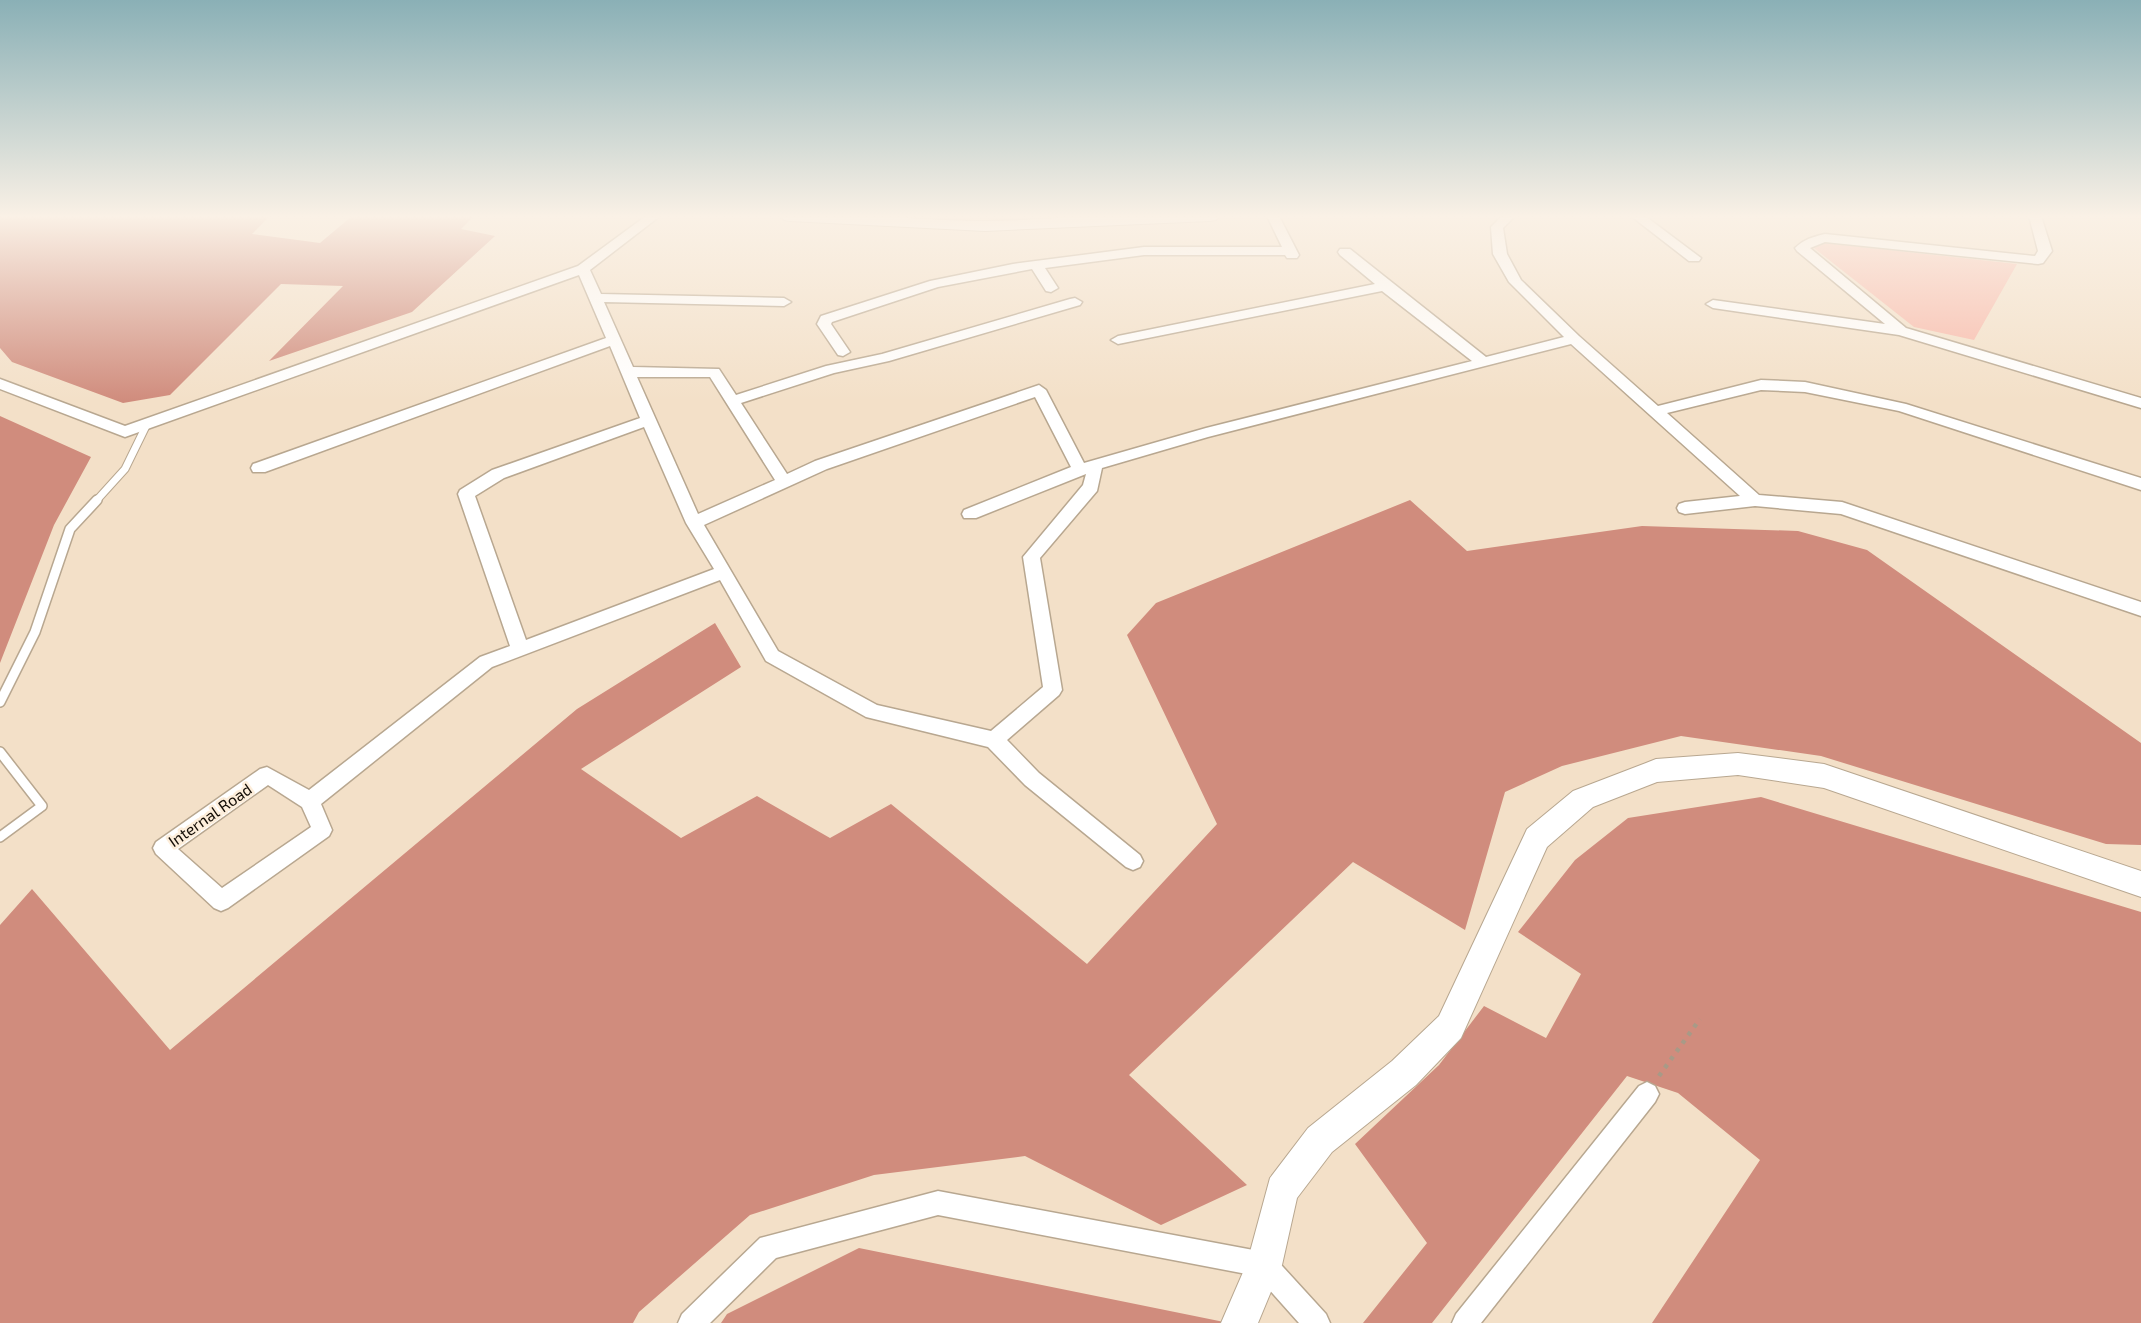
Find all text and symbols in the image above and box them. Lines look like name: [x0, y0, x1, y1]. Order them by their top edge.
street label: Internal Road: [164, 779, 255, 850]

